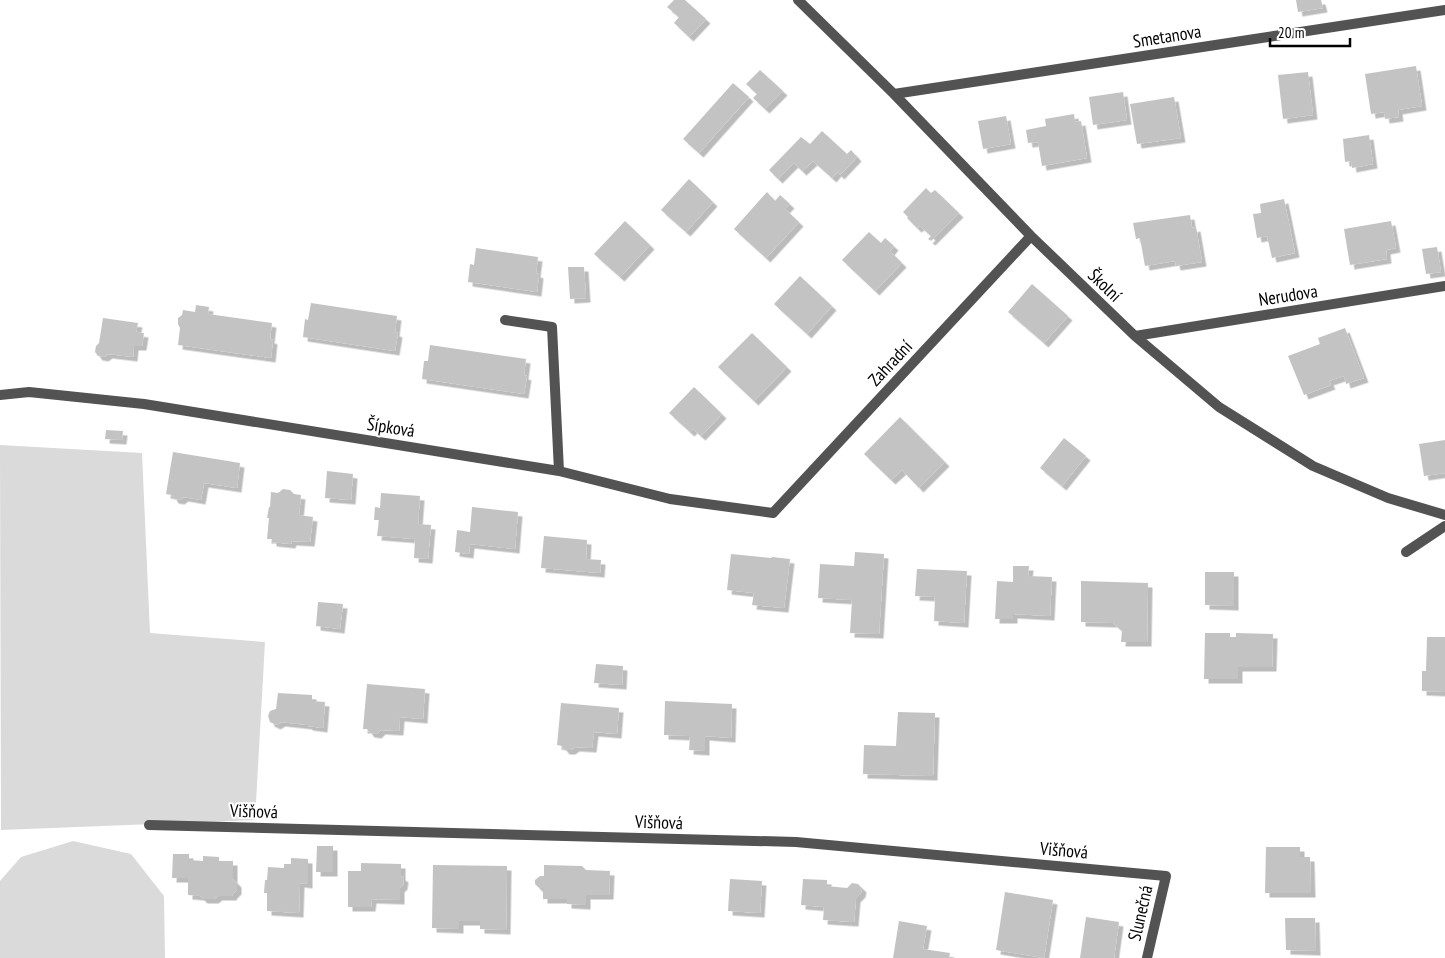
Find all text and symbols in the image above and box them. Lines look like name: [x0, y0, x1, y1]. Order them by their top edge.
scale bar: [1270, 15, 1350, 47]
street label: Smetanova: [1131, 19, 1203, 53]
text: 20 m: [1278, 23, 1304, 42]
street label: Školní: [1083, 263, 1127, 307]
street label: Nerudova: [1257, 279, 1319, 311]
street label: Zahradní: [863, 335, 917, 391]
street label: Šípková: [365, 412, 417, 442]
street label: Višňová: [229, 799, 278, 823]
street label: Višňová: [634, 810, 683, 834]
street label: Višňová: [1038, 836, 1089, 864]
street label: Slunečná: [1122, 883, 1158, 943]

